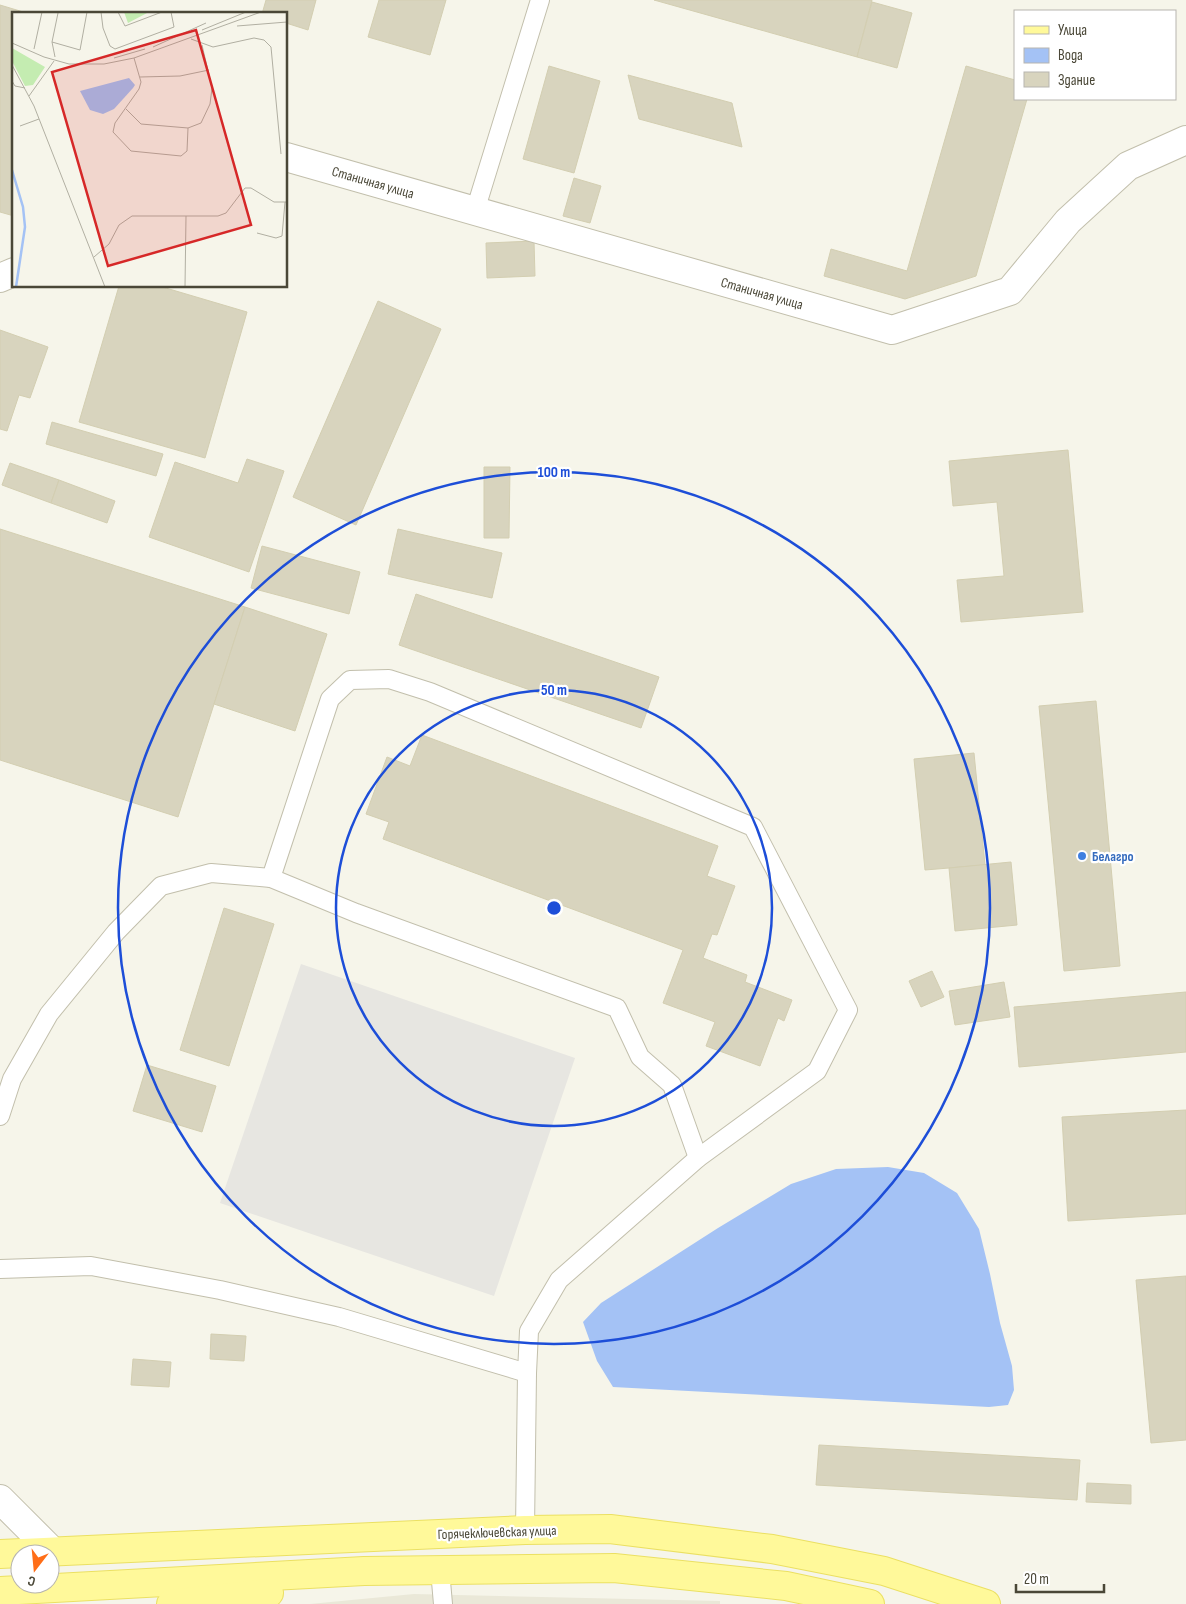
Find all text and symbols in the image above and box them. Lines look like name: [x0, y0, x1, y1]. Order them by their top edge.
legend: [1014, 10, 1176, 100]
inset map: [12, 12, 288, 288]
text: Улица: [1058, 21, 1087, 40]
text: Вода: [1058, 46, 1083, 65]
text: Здание: [1058, 71, 1095, 90]
street label: Станичная улица: [330, 163, 416, 202]
street label: Станичная улица: [719, 274, 805, 313]
text: 100 m: [538, 463, 570, 482]
text: 50 m: [541, 681, 567, 700]
place label: Белагро: [1092, 848, 1134, 865]
marker: Белагро: [1076, 850, 1088, 862]
centre of rings: [545, 899, 563, 917]
street label: Горячеключевская улица: [437, 1522, 557, 1543]
north arrow: [10, 1544, 60, 1594]
scale bar: [1016, 1562, 1104, 1594]
text: 20 m: [1024, 1570, 1049, 1589]
text: С: [26, 1572, 37, 1590]

